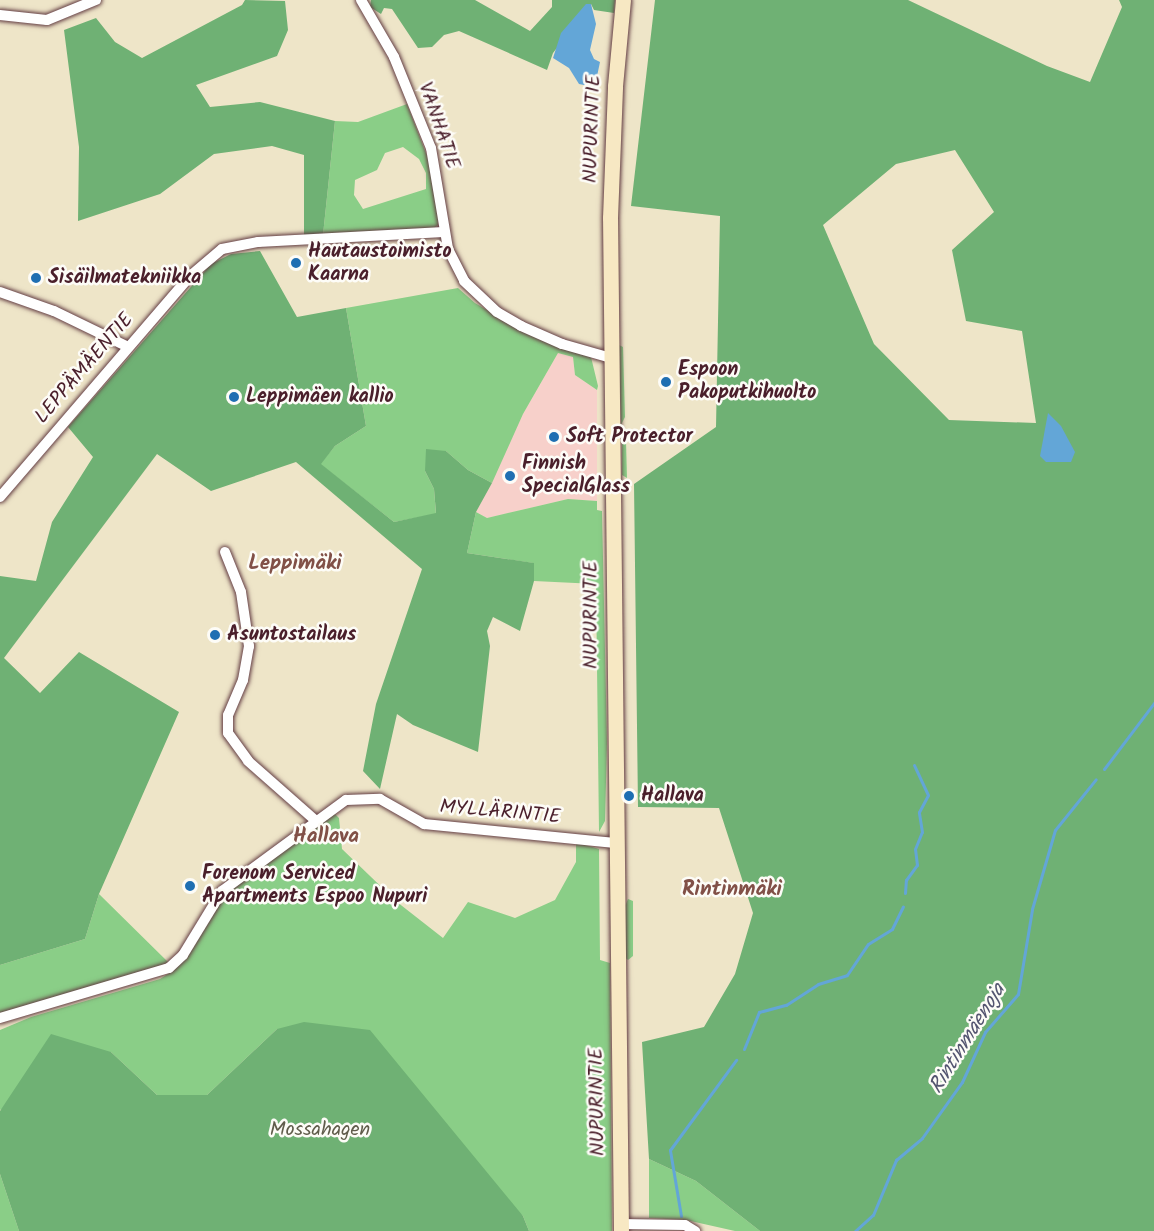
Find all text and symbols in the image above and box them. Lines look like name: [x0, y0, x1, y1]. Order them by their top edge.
street label: NUPURINTIE: [579, 74, 607, 184]
street label: VANHATIE: [412, 79, 464, 173]
place label: Hautaustoimisto Kaarna: [308, 240, 452, 287]
marker: Hautaustoimisto Kaarna: [289, 256, 303, 270]
place label: Sisäilmatekniikka: [48, 266, 201, 290]
marker: Sisäilmatekniikka: [29, 271, 43, 285]
street label: LEPPÄMÄENTIE: [31, 309, 139, 429]
place label: Espoon Pakoputkihuolto: [678, 358, 816, 405]
marker: Espoon Pakoputkihuolto: [659, 375, 673, 389]
place label: Leppimäen kallio: [246, 385, 394, 409]
marker: Leppimäen kallio: [227, 390, 241, 404]
place label: Soft Protector: [566, 425, 693, 449]
marker: Soft Protector: [547, 430, 561, 444]
place label: Finnish SpecialGlass: [522, 452, 630, 499]
marker: Finnish SpecialGlass: [503, 469, 517, 483]
district label: Leppimäki: [248, 551, 342, 577]
street label: NUPURINTIE: [580, 561, 604, 669]
place label: Asuntostailaus: [227, 623, 356, 647]
marker: Asuntostailaus: [208, 628, 222, 642]
place label: Hallava: [641, 784, 704, 808]
marker: Hallava: [622, 789, 636, 803]
street label: MYLLÄRINTIE: [439, 796, 561, 830]
district label: Hallava: [293, 824, 359, 850]
place label: Forenom Serviced Apartments Espoo Nupuri: [202, 862, 427, 909]
district label: Rintinmäki: [682, 877, 782, 903]
marker: Forenom Serviced Apartments Espoo Nupuri: [183, 879, 197, 893]
water label: Rintinmäenoja: [924, 979, 1012, 1099]
street label: NUPURINTIE: [585, 1048, 611, 1156]
park label: Mossahagen: [270, 1118, 370, 1142]

